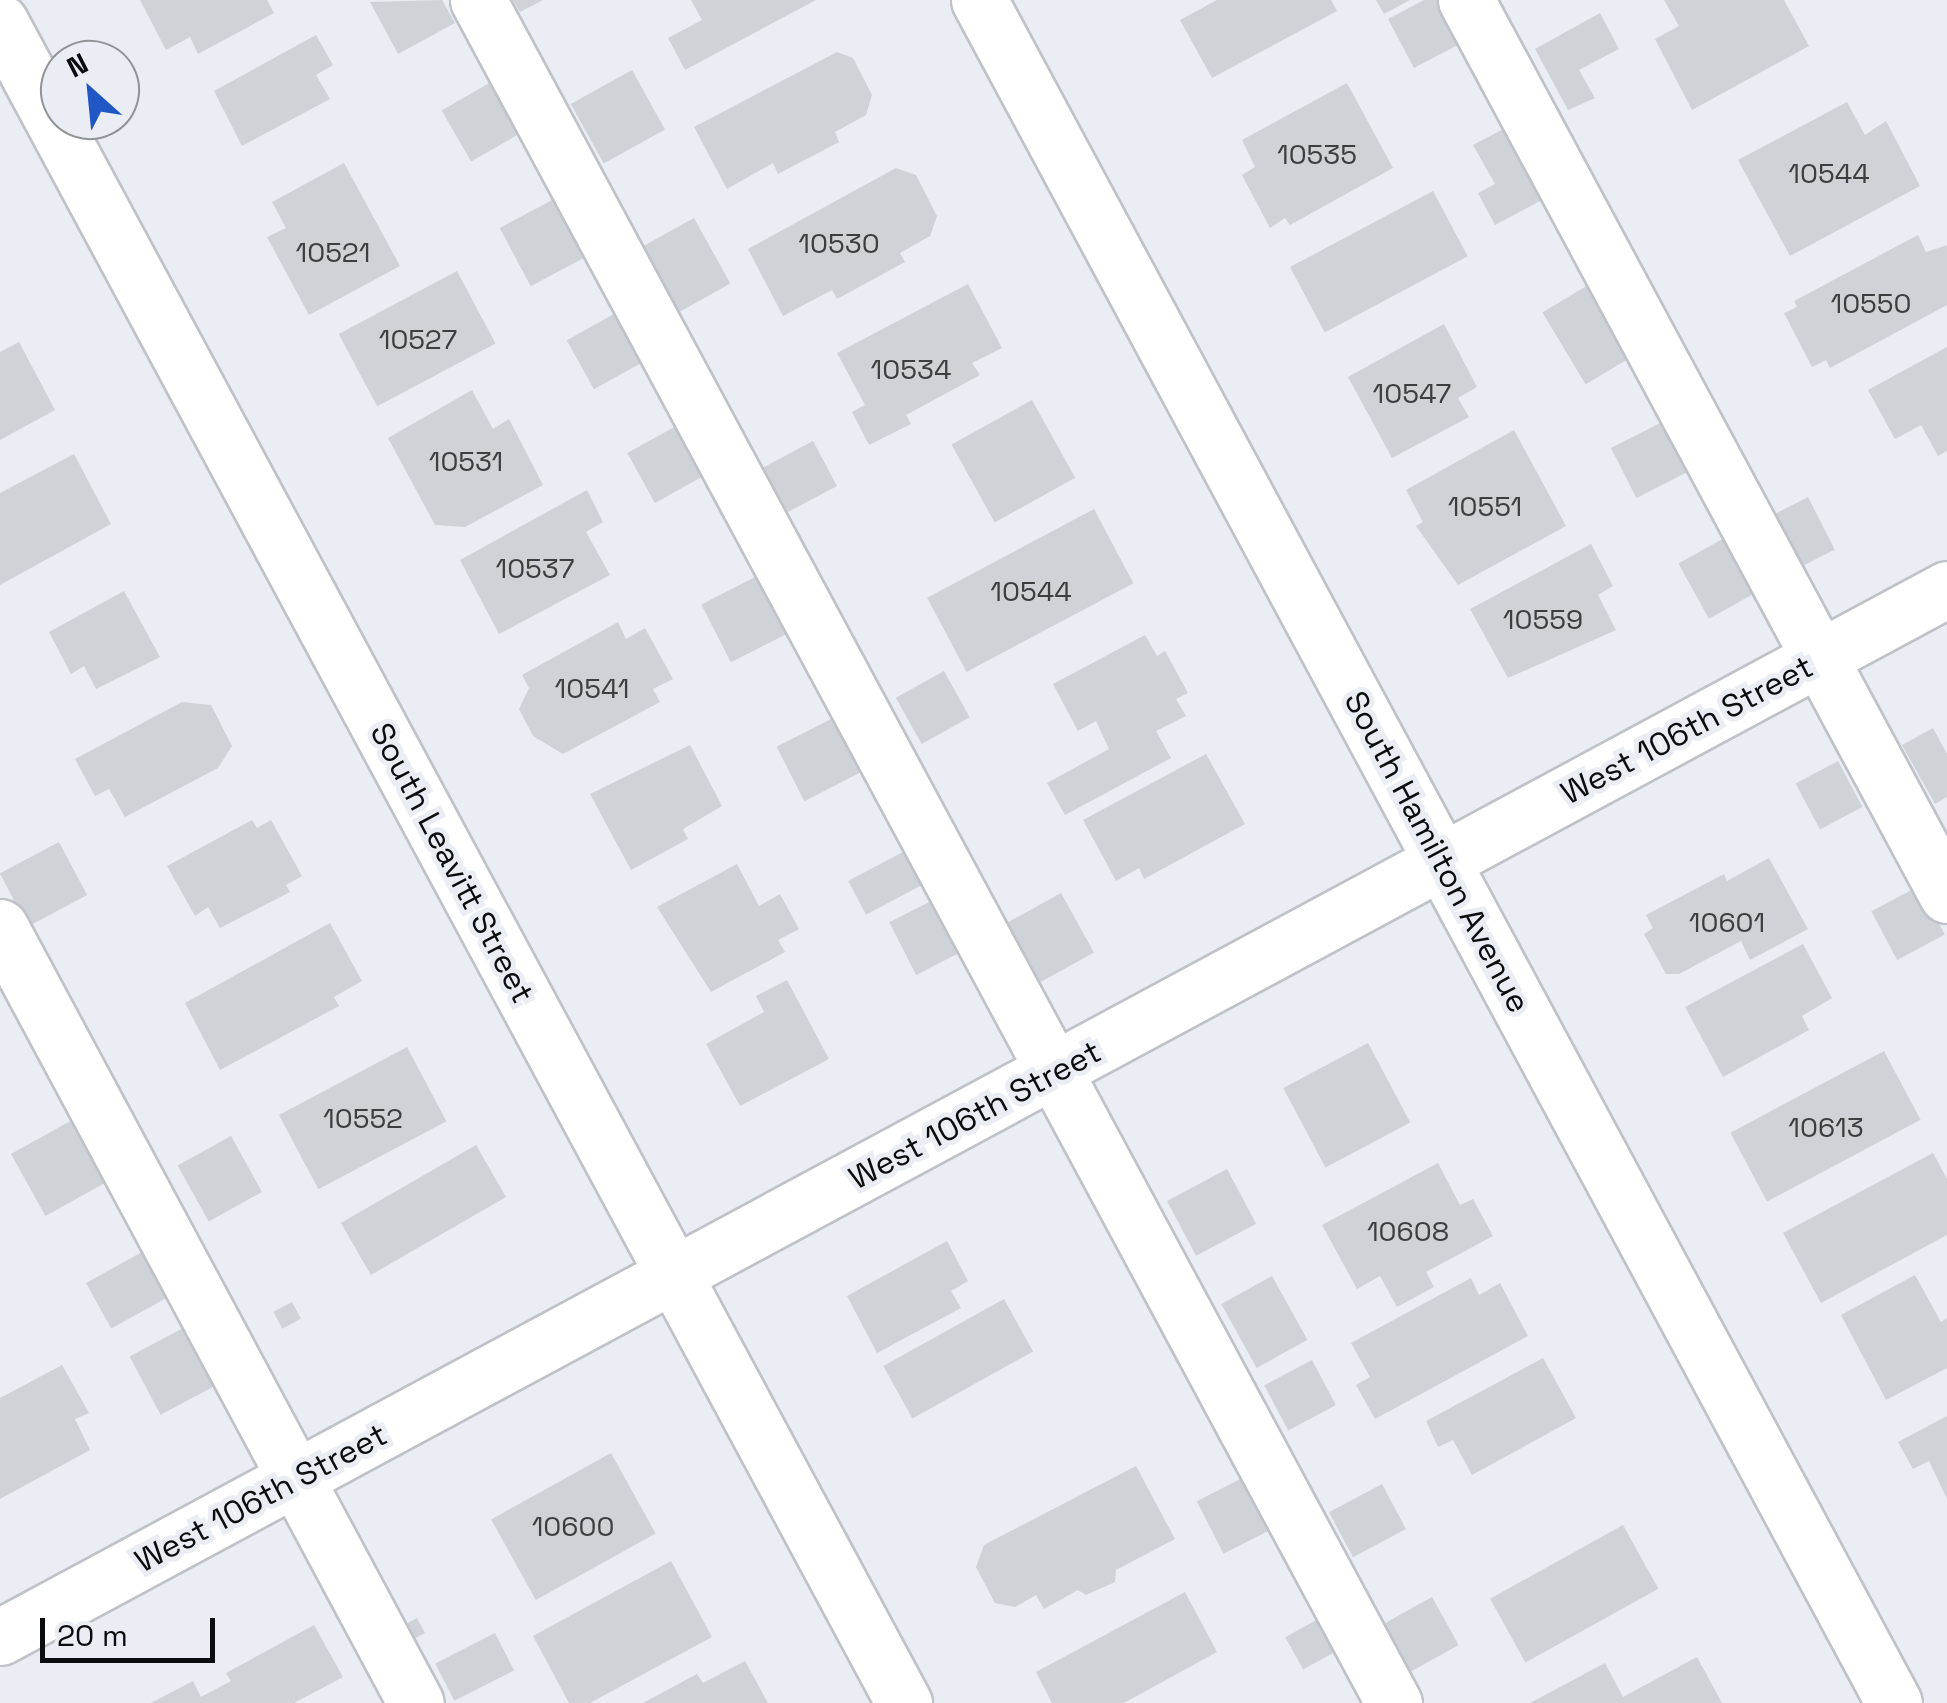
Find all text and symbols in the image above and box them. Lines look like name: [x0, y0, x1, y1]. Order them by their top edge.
north arrow: [40, 40, 140, 140]
text: N: [61, 45, 94, 85]
house number: 10535: [1277, 137, 1357, 171]
house number: 10544: [1788, 156, 1870, 190]
house number: 10530: [798, 226, 880, 260]
house number: 10521: [296, 235, 370, 269]
house number: 10550: [1830, 286, 1912, 320]
house number: 10527: [379, 322, 457, 356]
house number: 10534: [871, 352, 951, 386]
house number: 10547: [1373, 376, 1451, 410]
house number: 10531: [429, 444, 503, 478]
house number: 10551: [1448, 489, 1522, 523]
house number: 10537: [495, 551, 575, 585]
house number: 10544: [990, 574, 1072, 608]
house number: 10559: [1503, 602, 1583, 636]
street label: West 106th Street: [1554, 647, 1820, 813]
house number: 10541: [555, 671, 629, 705]
street label: South Hamilton Avenue: [1336, 685, 1538, 1019]
street label: South Leavitt Street: [362, 716, 542, 1010]
house number: 10601: [1689, 905, 1765, 939]
street label: West 106th Street: [842, 1032, 1108, 1198]
house number: 10552: [323, 1101, 403, 1135]
house number: 10613: [1788, 1110, 1864, 1144]
house number: 10608: [1367, 1214, 1449, 1248]
street label: West 106th Street: [128, 1415, 394, 1581]
house number: 10600: [532, 1509, 614, 1543]
scale bar: [45, 1598, 220, 1660]
text: 20 m: [57, 1616, 128, 1655]

